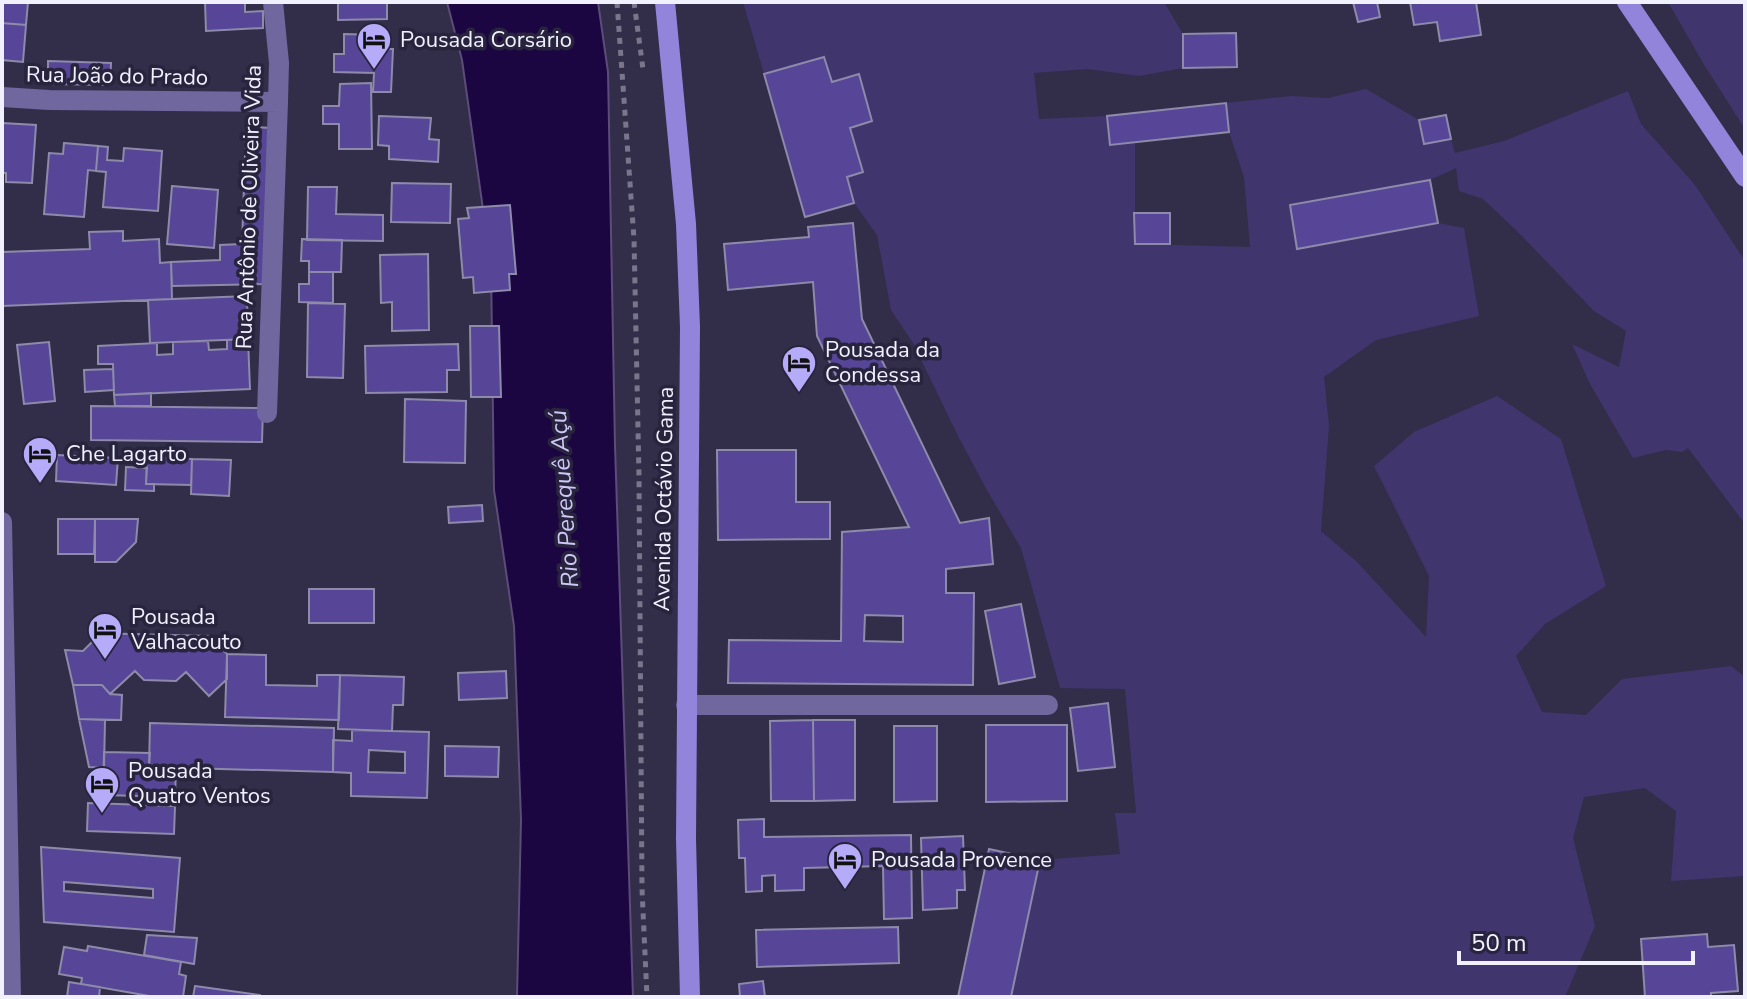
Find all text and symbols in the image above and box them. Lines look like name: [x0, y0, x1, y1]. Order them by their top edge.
hotel icon: Pousada Corsário: [355, 21, 393, 71]
place label: Pousada Corsário: [400, 25, 572, 55]
street label: Rua João do Prado: [26, 59, 208, 93]
street label: Rua Antônio de Oliveira Vida: [229, 64, 269, 350]
place label: Pousada da Condessa: [825, 335, 940, 390]
hotel icon: Pousada da Condessa: [780, 344, 818, 394]
street label: Avenida Octávio Gama: [647, 386, 681, 612]
water label: Rio Perequê Açú: [542, 409, 586, 589]
hotel icon: Che Lagarto: [21, 435, 59, 485]
place label: Che Lagarto: [66, 439, 187, 469]
place label: Pousada Valhacouto: [130, 602, 242, 657]
hotel icon: Pousada Valhacouto: [86, 611, 124, 661]
place label: Pousada Quatro Ventos: [128, 756, 271, 811]
hotel icon: Pousada Quatro Ventos: [83, 765, 121, 815]
hotel icon: Pousada Provence: [826, 841, 864, 891]
place label: Pousada Provence: [871, 845, 1052, 875]
scale bar: [1459, 915, 1693, 965]
text: 50 m: [1471, 927, 1527, 959]

